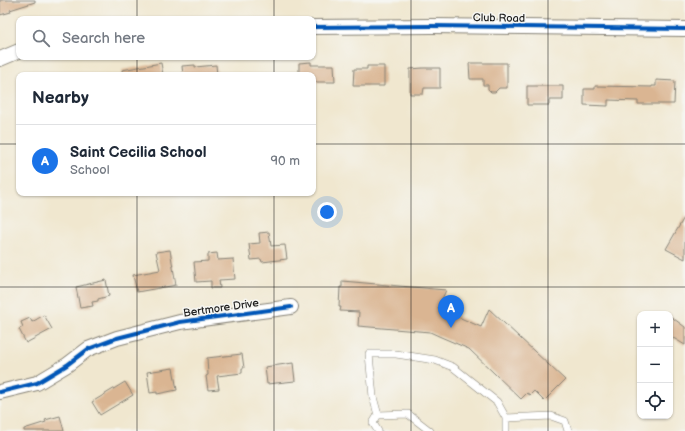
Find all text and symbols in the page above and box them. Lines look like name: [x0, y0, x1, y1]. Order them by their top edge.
street label: Club Road: [473, 11, 525, 25]
search box: [16, 16, 316, 60]
icon: search: [30, 27, 52, 49]
text: Search here: [62, 29, 145, 48]
text: Nearby: [32, 88, 89, 108]
text: Saint Cecilia School: [70, 143, 206, 162]
text: A: [41, 153, 49, 169]
text: 90 m: [271, 153, 300, 169]
text: School: [70, 162, 110, 178]
your location: [317, 202, 337, 222]
pin: A: [438, 295, 464, 328]
street label: Bertmore Drive: [182, 296, 260, 320]
map controls: [637, 311, 673, 419]
button: +: [637, 311, 673, 347]
button: −: [637, 347, 673, 383]
button: locate: [637, 383, 673, 419]

